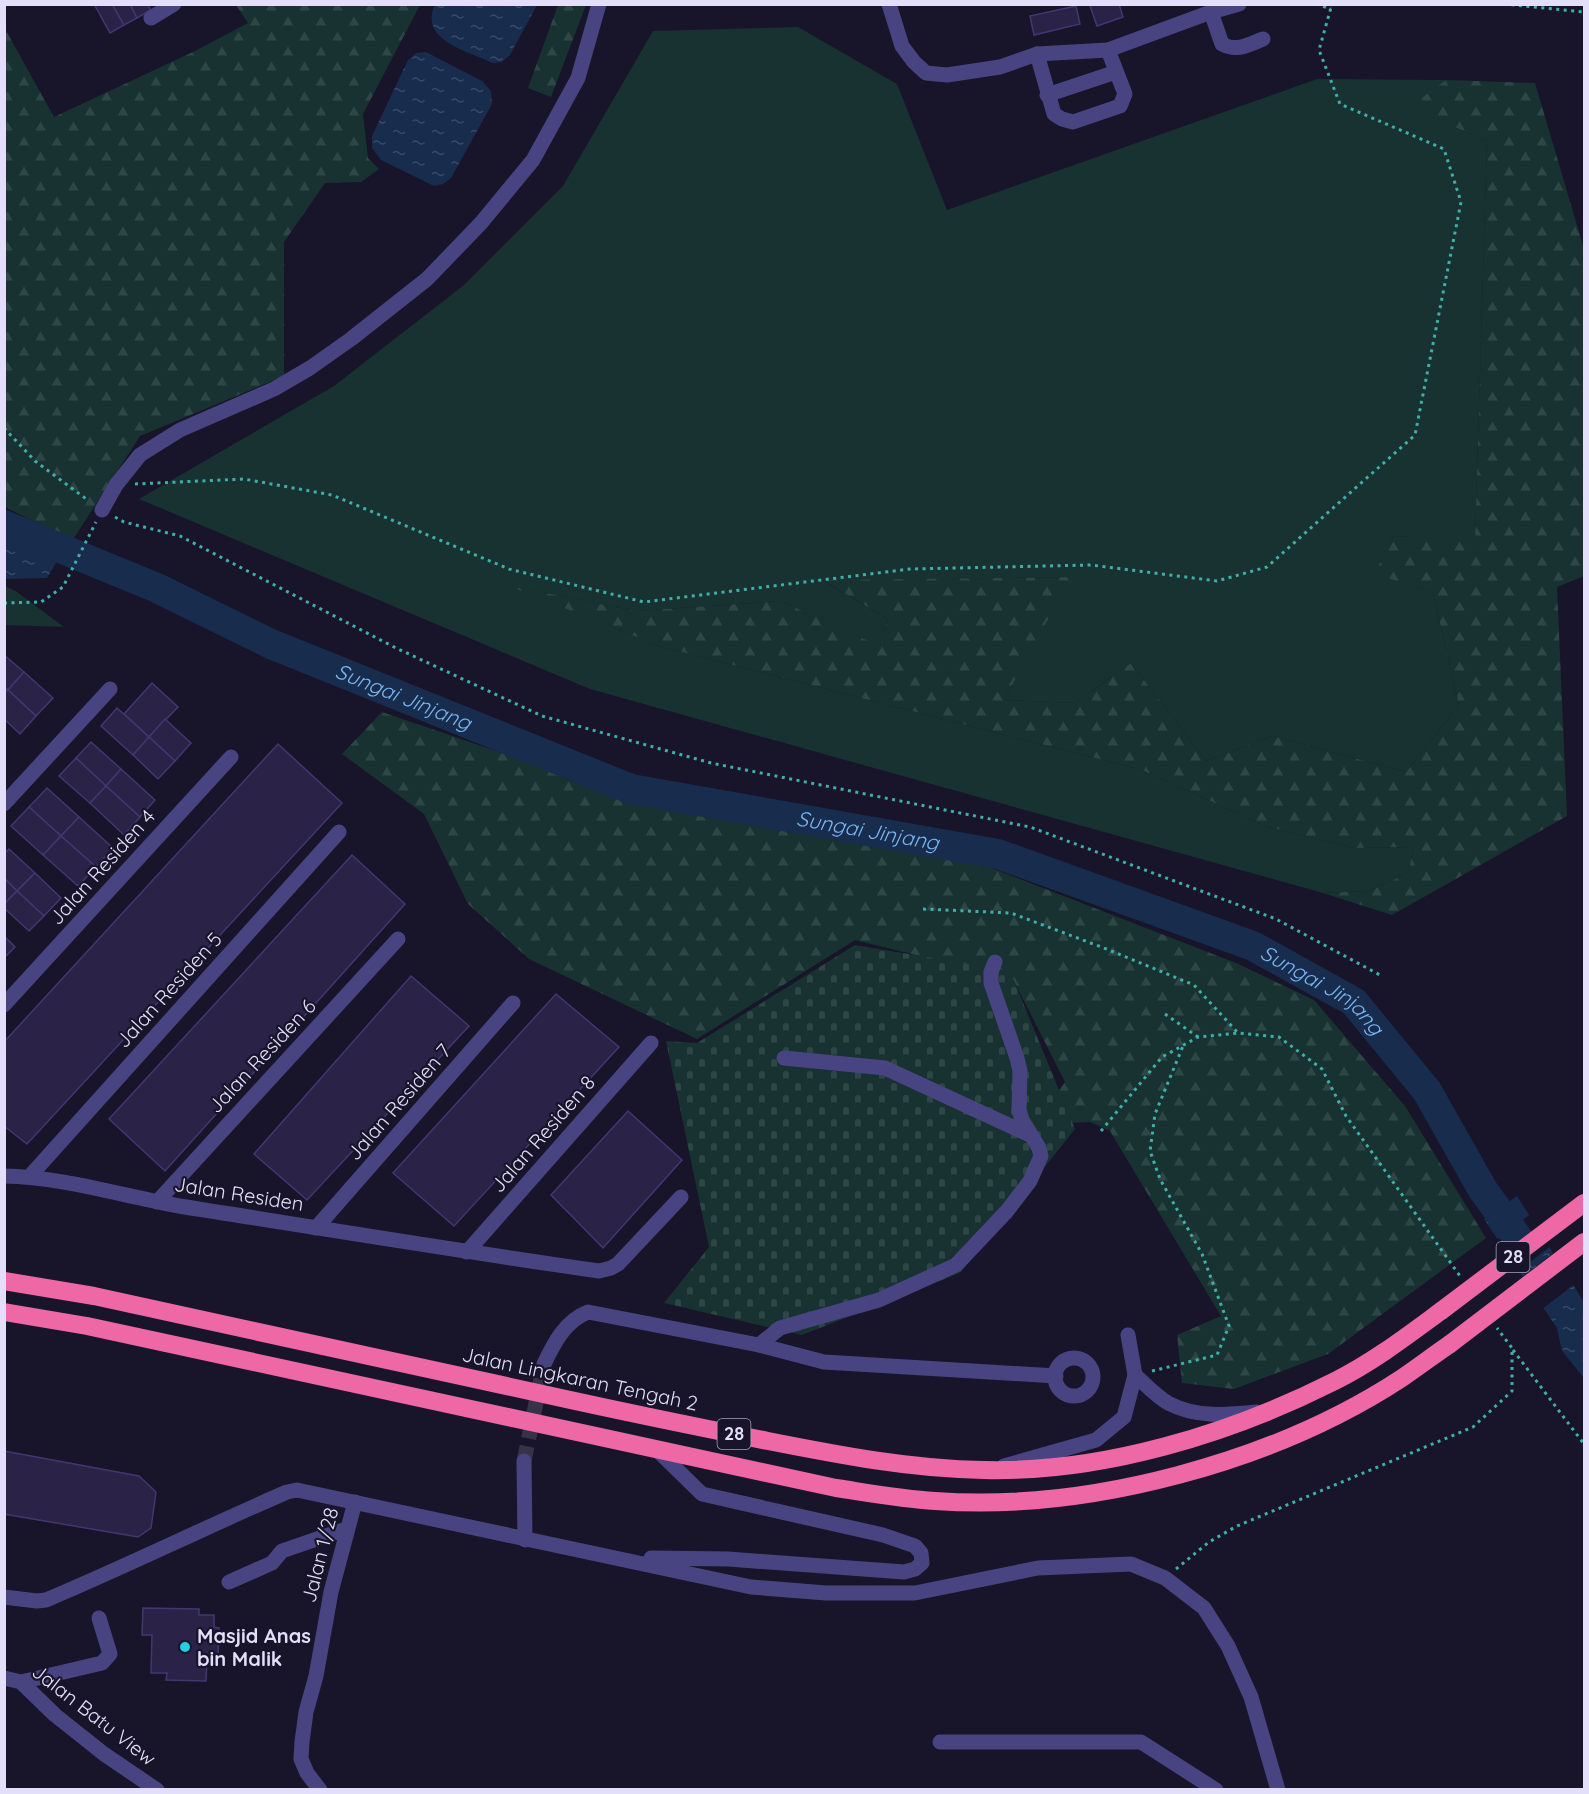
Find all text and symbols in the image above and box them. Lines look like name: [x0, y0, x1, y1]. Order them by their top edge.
water label: Sungai Jinjang: [332, 657, 477, 736]
street label: Jalan Residen 4: [43, 804, 160, 929]
water label: Sungai Jinjang: [795, 805, 943, 856]
street label: Jalan Residen 5: [110, 927, 227, 1053]
water label: Sungai Jinjang: [1256, 939, 1391, 1041]
street label: Jalan Residen 6: [202, 993, 321, 1118]
street label: Jalan Residen 7: [341, 1038, 456, 1165]
street label: Jalan Residen 8: [485, 1070, 600, 1197]
street label: Jalan Residen: [173, 1171, 306, 1216]
road number: 28: [1496, 1242, 1530, 1272]
street label: Jalan Lingkaran Tengah 2: [460, 1341, 700, 1416]
road number: 28: [718, 1419, 750, 1449]
street label: Jalan 1/28: [296, 1505, 343, 1605]
place label: Masjid Anas bin Malik: [197, 1623, 311, 1671]
marker: Masjid Anas bin Malik: [178, 1640, 192, 1654]
street label: Jalan Batu View: [28, 1659, 161, 1771]

